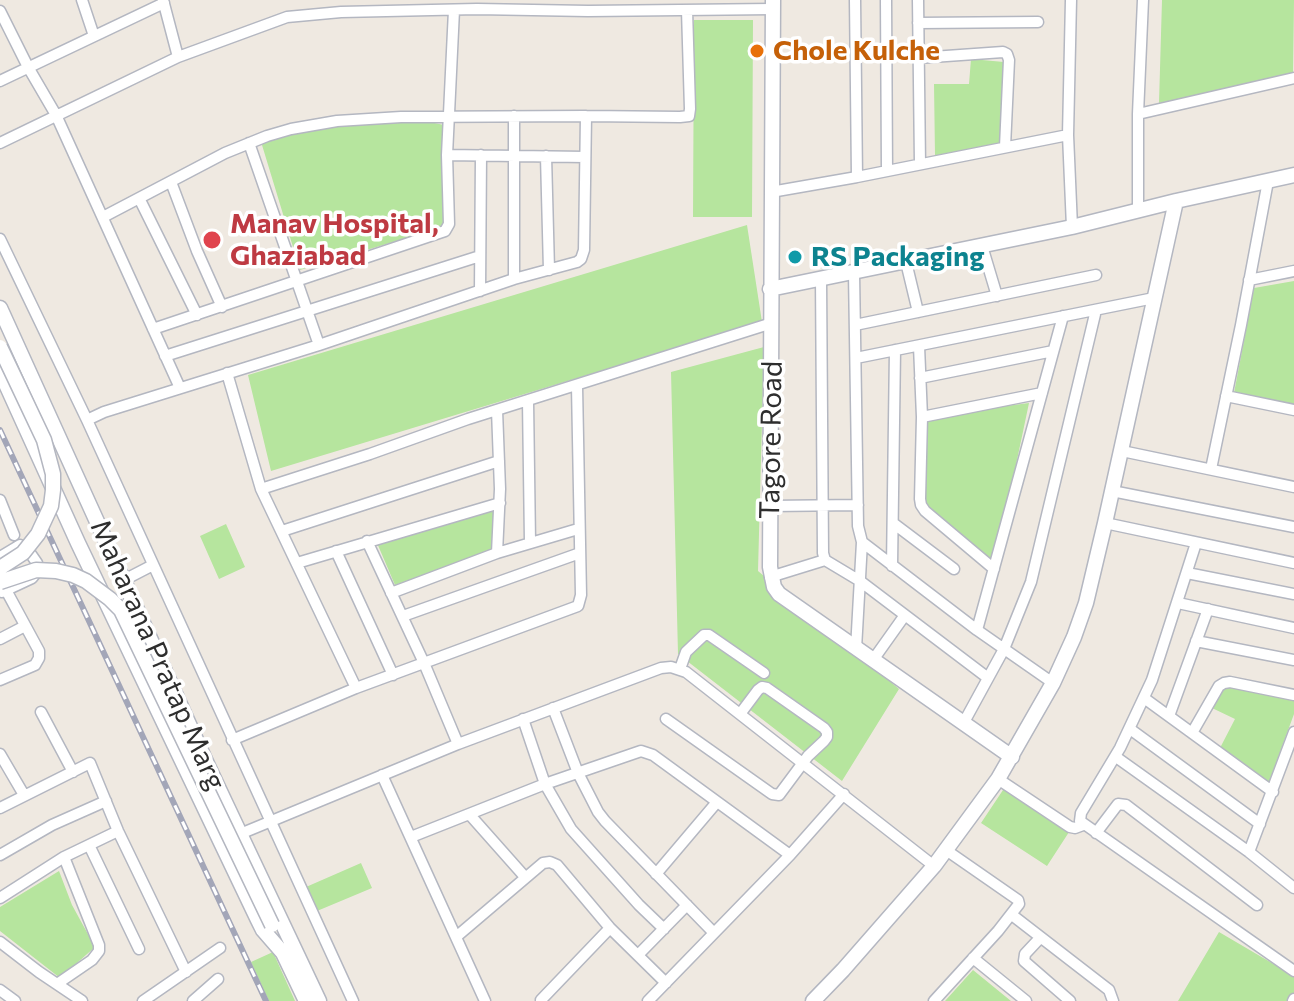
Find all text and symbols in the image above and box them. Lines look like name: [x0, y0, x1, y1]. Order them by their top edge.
place label: Chole Kulche: [773, 34, 940, 68]
marker: Chole Kulche: [748, 42, 766, 60]
place label: Manav Hospital, Ghaziabad: [230, 207, 439, 273]
marker: Manav Hospital, Ghaziabad: [201, 229, 223, 251]
place label: RS Packaging: [811, 240, 985, 274]
marker: RS Packaging: [786, 248, 804, 266]
street label: Tagore Road: [753, 361, 789, 519]
street label: Maharana Pratap Marg: [83, 515, 233, 795]

